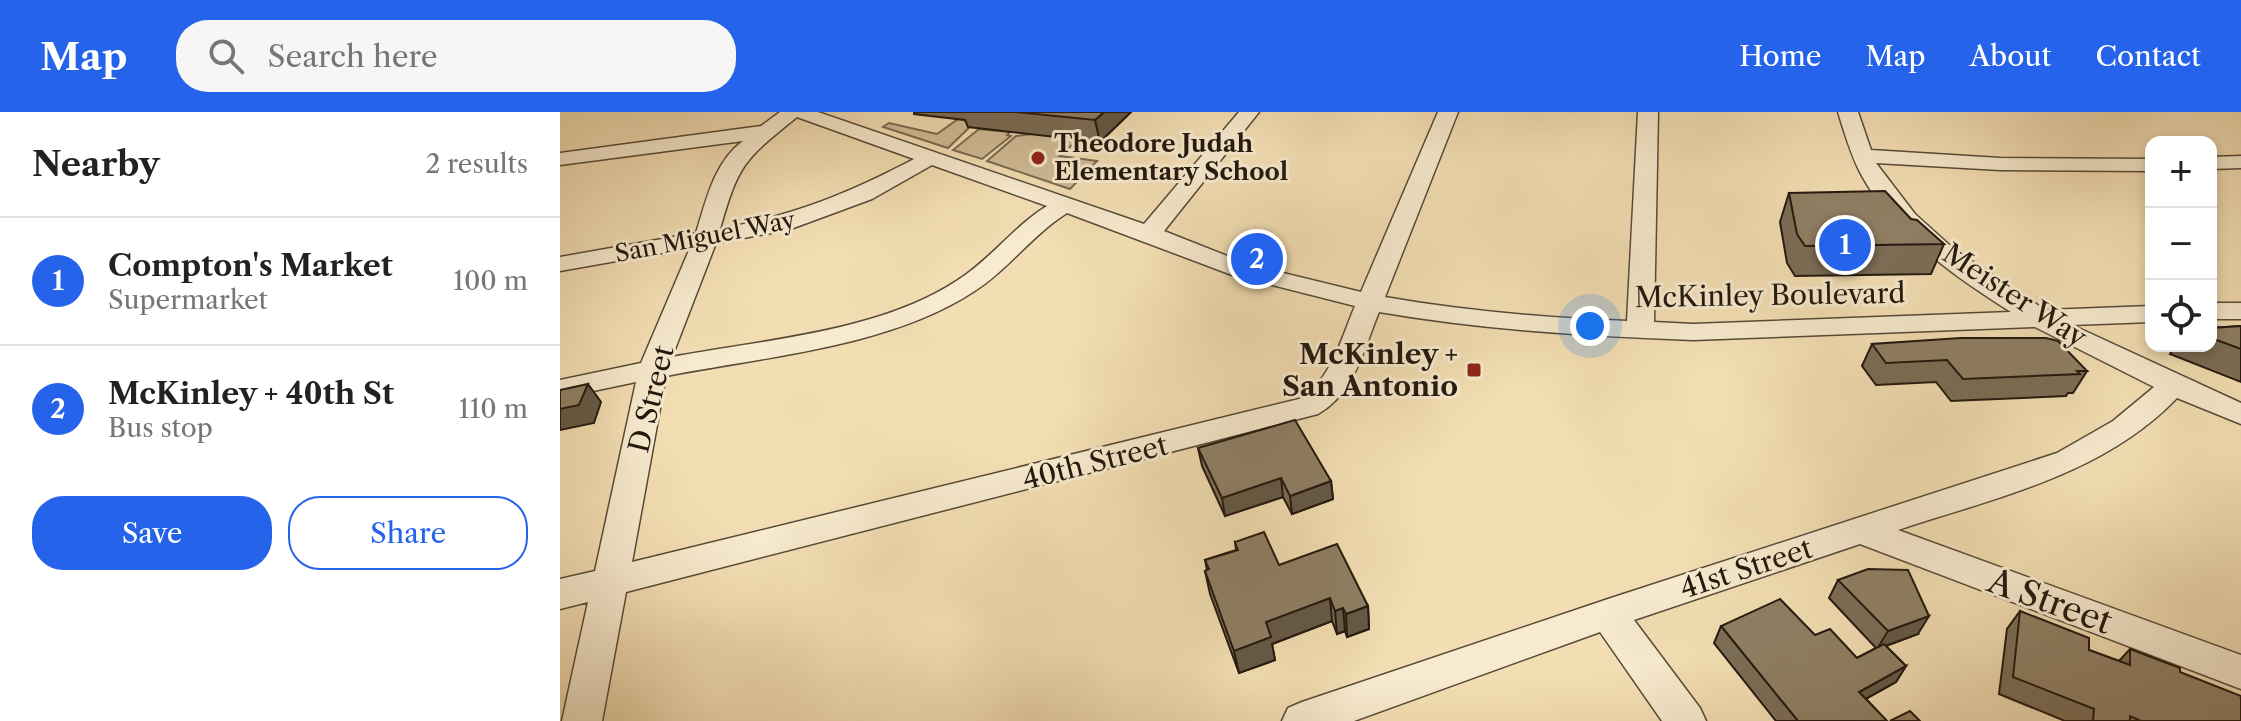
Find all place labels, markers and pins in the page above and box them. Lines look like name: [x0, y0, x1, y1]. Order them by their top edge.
place label: Theodore Judah Elementary School: [1054, 129, 1288, 186]
marker: Theodore Judah Elementary School: [1029, 149, 1047, 167]
pin: 1: [1819, 215, 1871, 275]
pin: 2: [1231, 229, 1283, 289]
place label: McKinley + San Antonio: [1282, 337, 1458, 403]
marker: McKinley + San Antonio: [1465, 361, 1483, 379]

